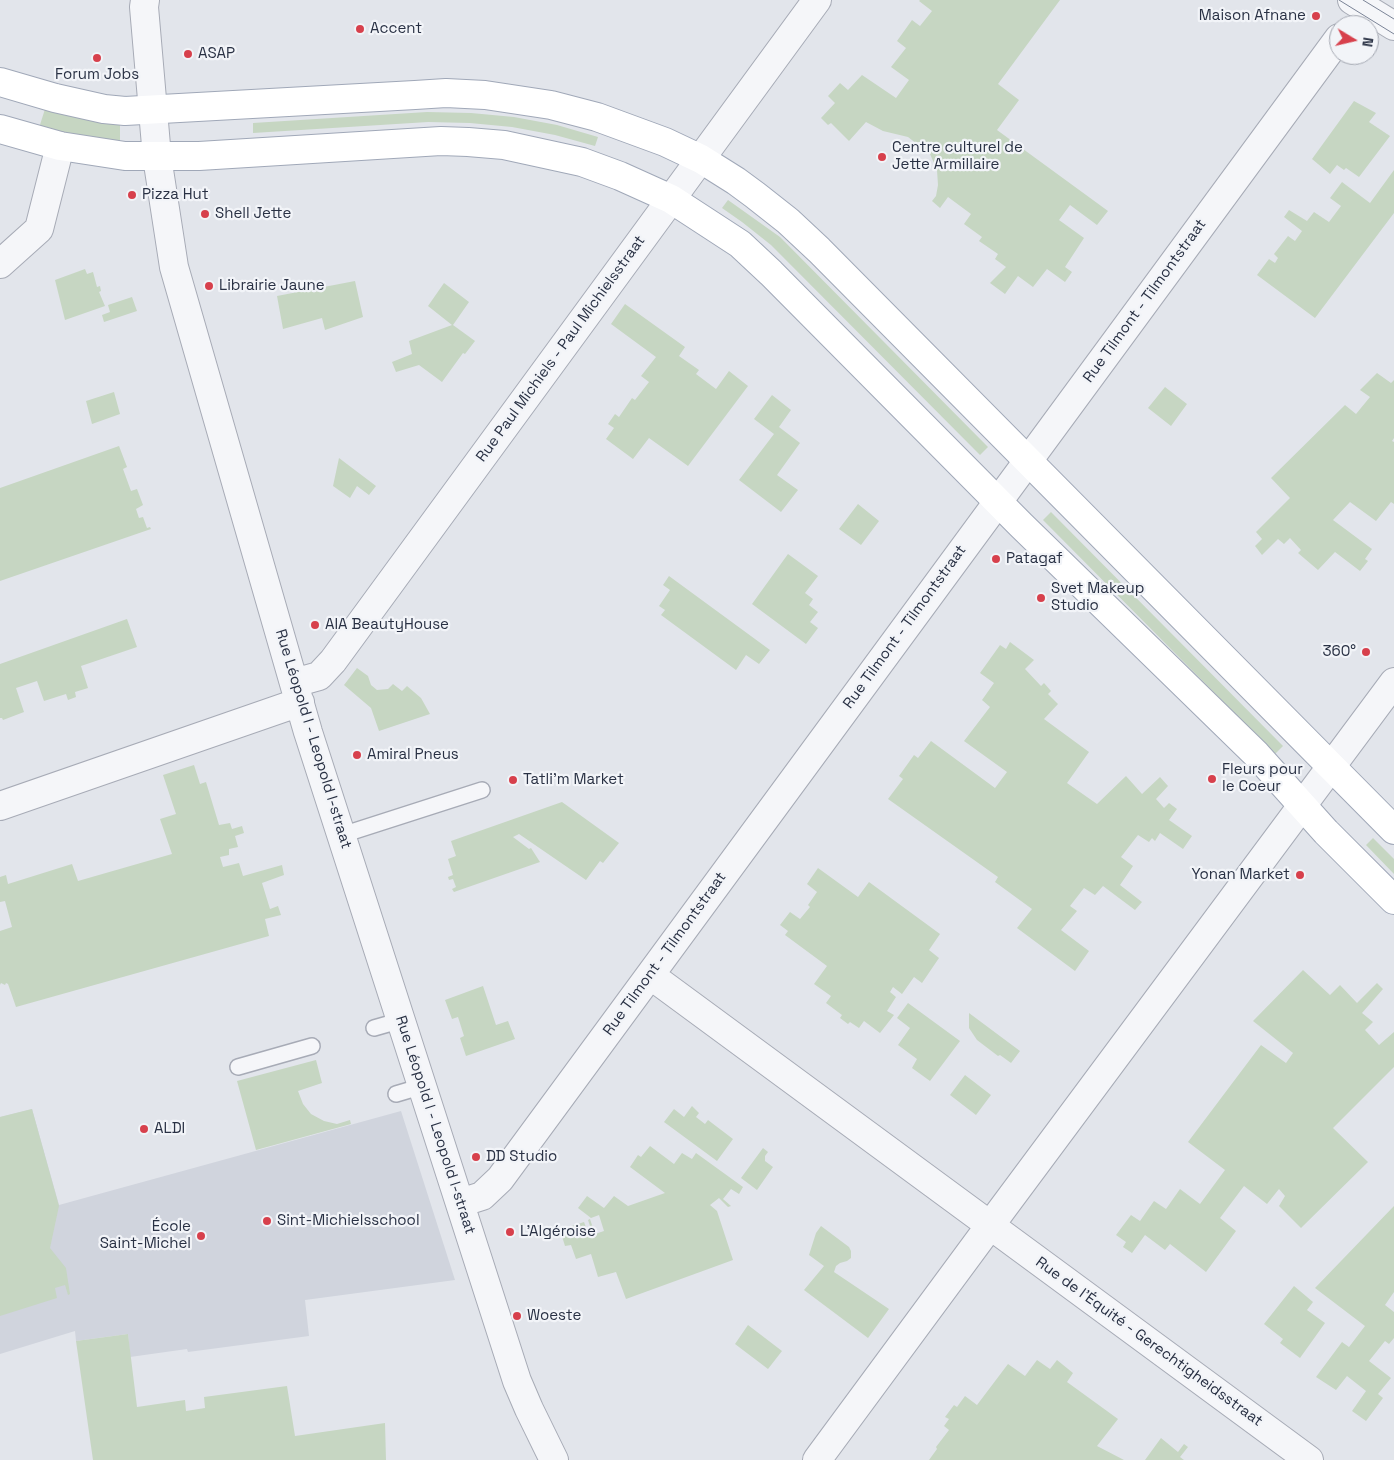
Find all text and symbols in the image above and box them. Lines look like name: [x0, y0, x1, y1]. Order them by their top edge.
place label: Maison Afnane: [1199, 7, 1306, 25]
marker: Maison Afnane: [1310, 10, 1322, 22]
north arrow: [1329, 15, 1379, 65]
place label: Accent: [370, 20, 422, 38]
marker: Accent: [354, 23, 366, 35]
text: N: [1358, 36, 1377, 48]
place label: ASAP: [198, 45, 235, 63]
marker: ASAP: [182, 48, 194, 60]
marker: Forum Jobs: [91, 52, 103, 64]
place label: Forum Jobs: [55, 66, 139, 84]
place label: Centre culturel de Jette Armillaire: [892, 139, 1023, 174]
marker: Centre culturel de Jette Armillaire: [876, 151, 888, 163]
place label: Pizza Hut: [142, 186, 209, 204]
marker: Pizza Hut: [126, 189, 138, 201]
place label: Shell Jette: [215, 205, 291, 223]
marker: Shell Jette: [199, 208, 211, 220]
street label: Rue Tilmont - Tilmontstraat: [1080, 216, 1210, 386]
street label: Rue Paul Michiels - Paul Michielsstraat: [473, 232, 649, 466]
place label: Librairie Jaune: [219, 277, 325, 295]
marker: Librairie Jaune: [203, 280, 215, 292]
street label: Rue Tilmont - Tilmontstraat: [840, 542, 970, 712]
place label: Patagaf: [1006, 550, 1063, 568]
marker: Patagaf: [990, 553, 1002, 565]
place label: Svet Makeup Studio: [1051, 580, 1144, 615]
marker: Svet Makeup Studio: [1035, 592, 1047, 604]
place label: AIA BeautyHouse: [325, 616, 449, 634]
marker: AIA BeautyHouse: [309, 619, 321, 631]
street label: Rue Léopold I - Leopold I-straat: [271, 627, 355, 851]
place label: 360°: [1322, 643, 1356, 661]
marker: 360°: [1360, 646, 1372, 658]
place label: Amiral Pneus: [367, 746, 459, 764]
marker: Amiral Pneus: [351, 749, 363, 761]
place label: Fleurs pour le Coeur: [1222, 761, 1303, 796]
place label: Tatli'm Market: [523, 771, 624, 789]
marker: Fleurs pour le Coeur: [1206, 773, 1218, 785]
marker: Tatli'm Market: [507, 774, 519, 786]
place label: Yonan Market: [1192, 866, 1290, 884]
street label: Rue Tilmont - Tilmontstraat: [600, 869, 730, 1039]
marker: Yonan Market: [1294, 869, 1306, 881]
street label: Rue Léopold I - Leopold I-straat: [391, 1014, 479, 1236]
place label: ALDI: [154, 1120, 185, 1138]
marker: ALDI: [138, 1123, 150, 1135]
place label: DD Studio: [486, 1148, 557, 1166]
marker: DD Studio: [470, 1151, 482, 1163]
place label: Sint-Michielsschool: [277, 1212, 420, 1230]
marker: Sint-Michielsschool: [261, 1215, 273, 1227]
place label: École Saint-Michel: [100, 1218, 191, 1253]
place label: L'Algéroise: [520, 1223, 596, 1241]
marker: L'Algéroise: [504, 1226, 516, 1238]
marker: École Saint-Michel: [195, 1230, 207, 1242]
street label: Rue de l'Équité - Gerechtigheidsstraat: [1032, 1253, 1266, 1431]
place label: Woeste: [527, 1307, 581, 1325]
marker: Woeste: [511, 1310, 523, 1322]

